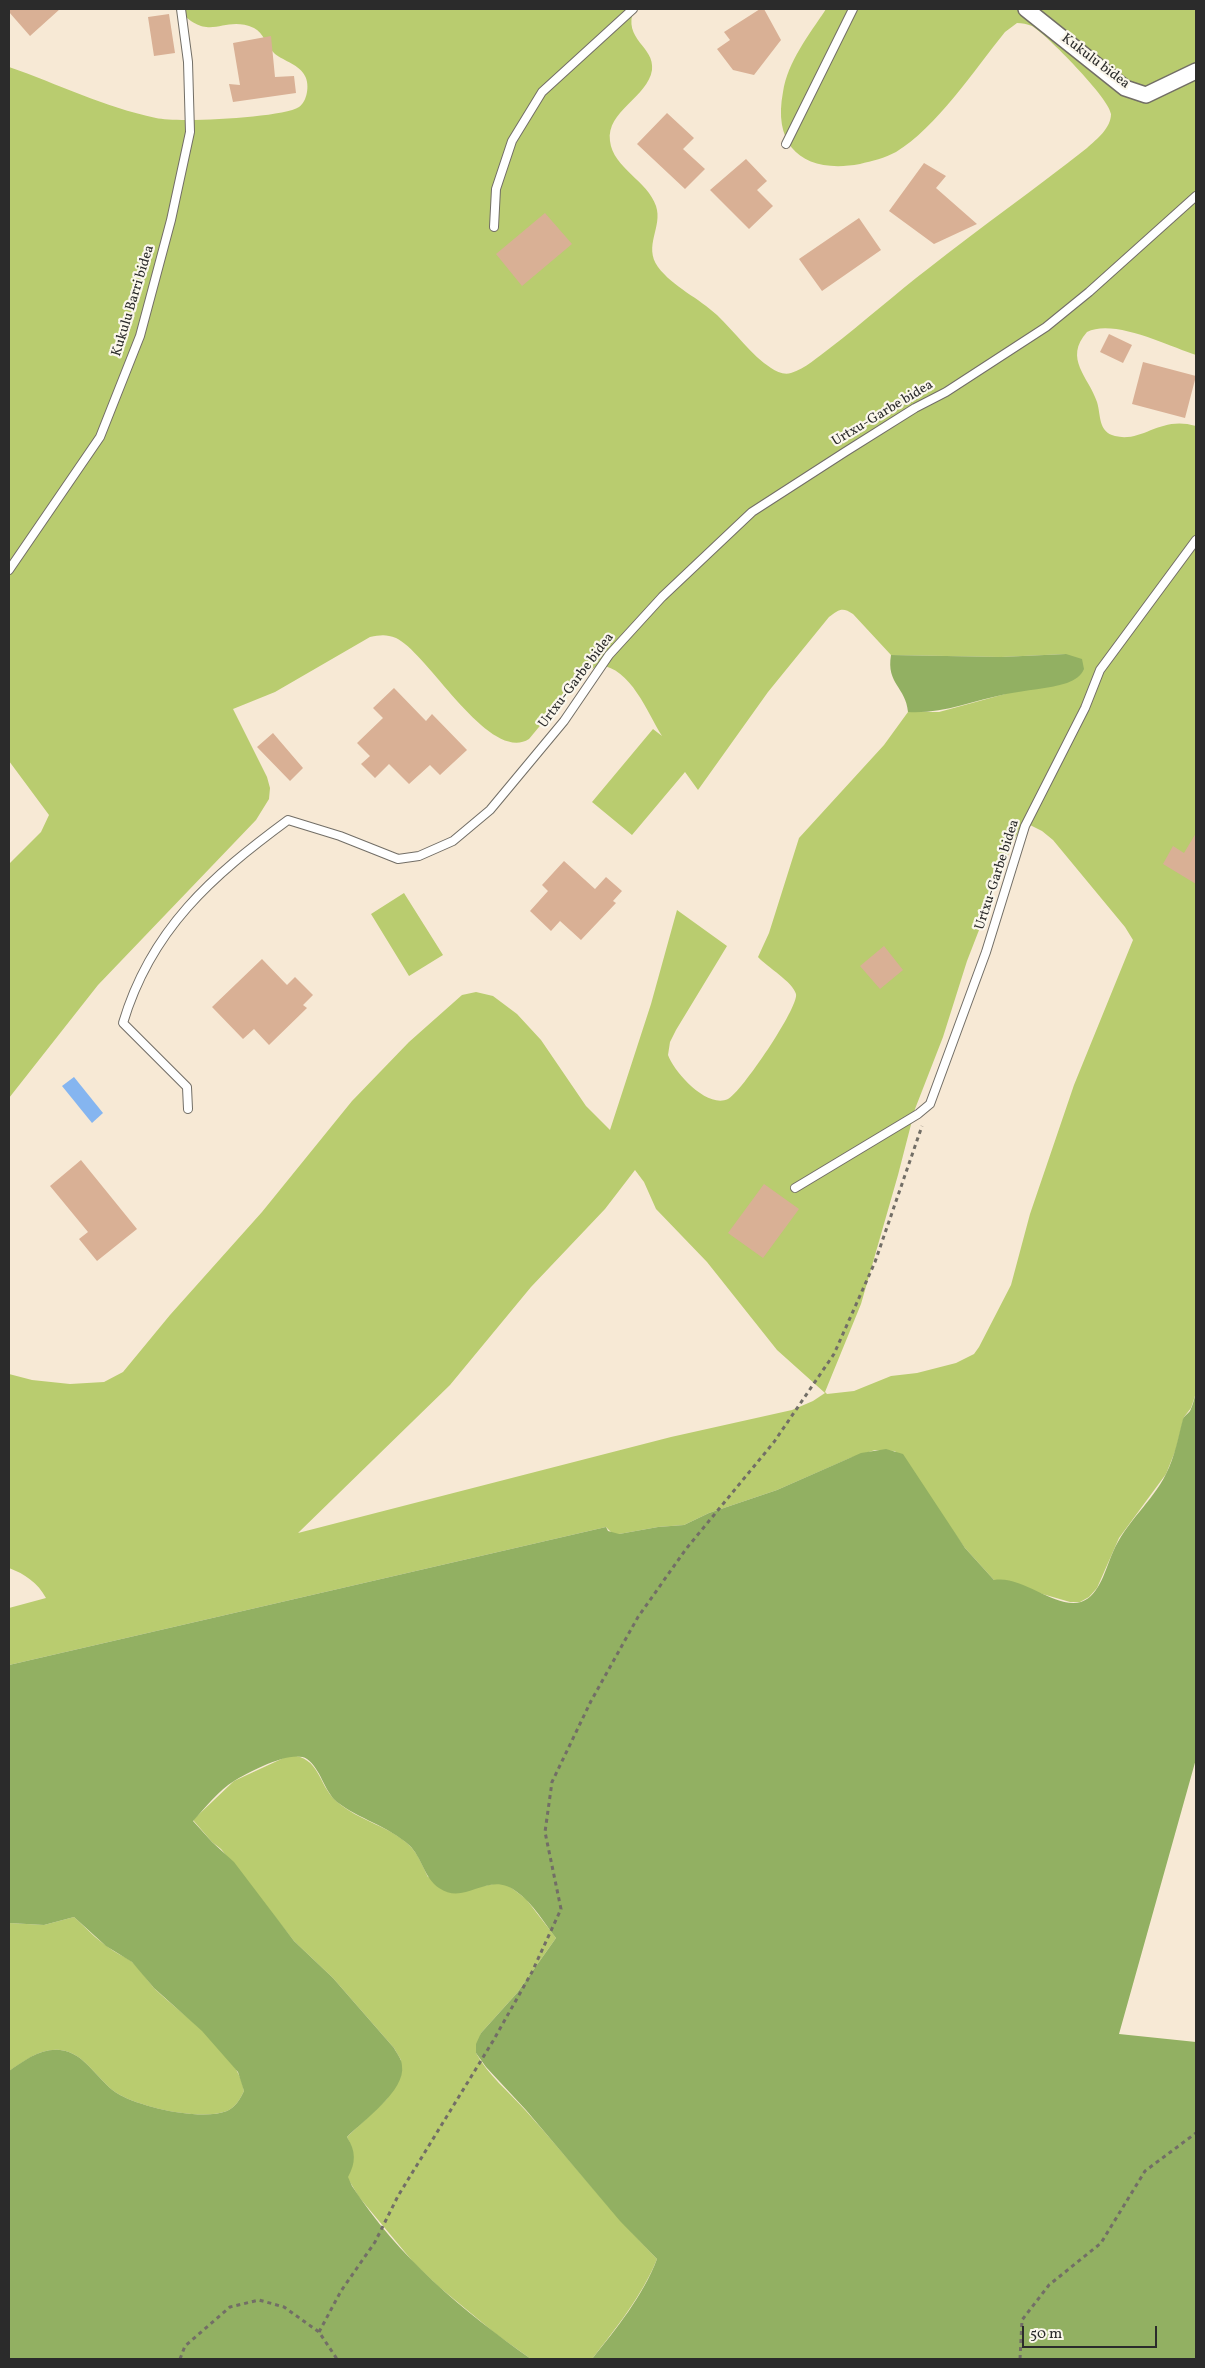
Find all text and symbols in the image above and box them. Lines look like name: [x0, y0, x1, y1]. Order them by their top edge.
street label: Kukulu bidea: [1058, 31, 1132, 93]
street label: Kukulu Barri bidea: [109, 243, 159, 359]
street label: Urtxu-Garbe bidea: [829, 377, 937, 451]
street label: Urtxu-Garbe bidea: [536, 630, 618, 732]
street label: Urtxu-Garbe bidea: [972, 818, 1024, 932]
scale bar: [1025, 2316, 1160, 2348]
text: 50 m: [1030, 2324, 1062, 2345]

